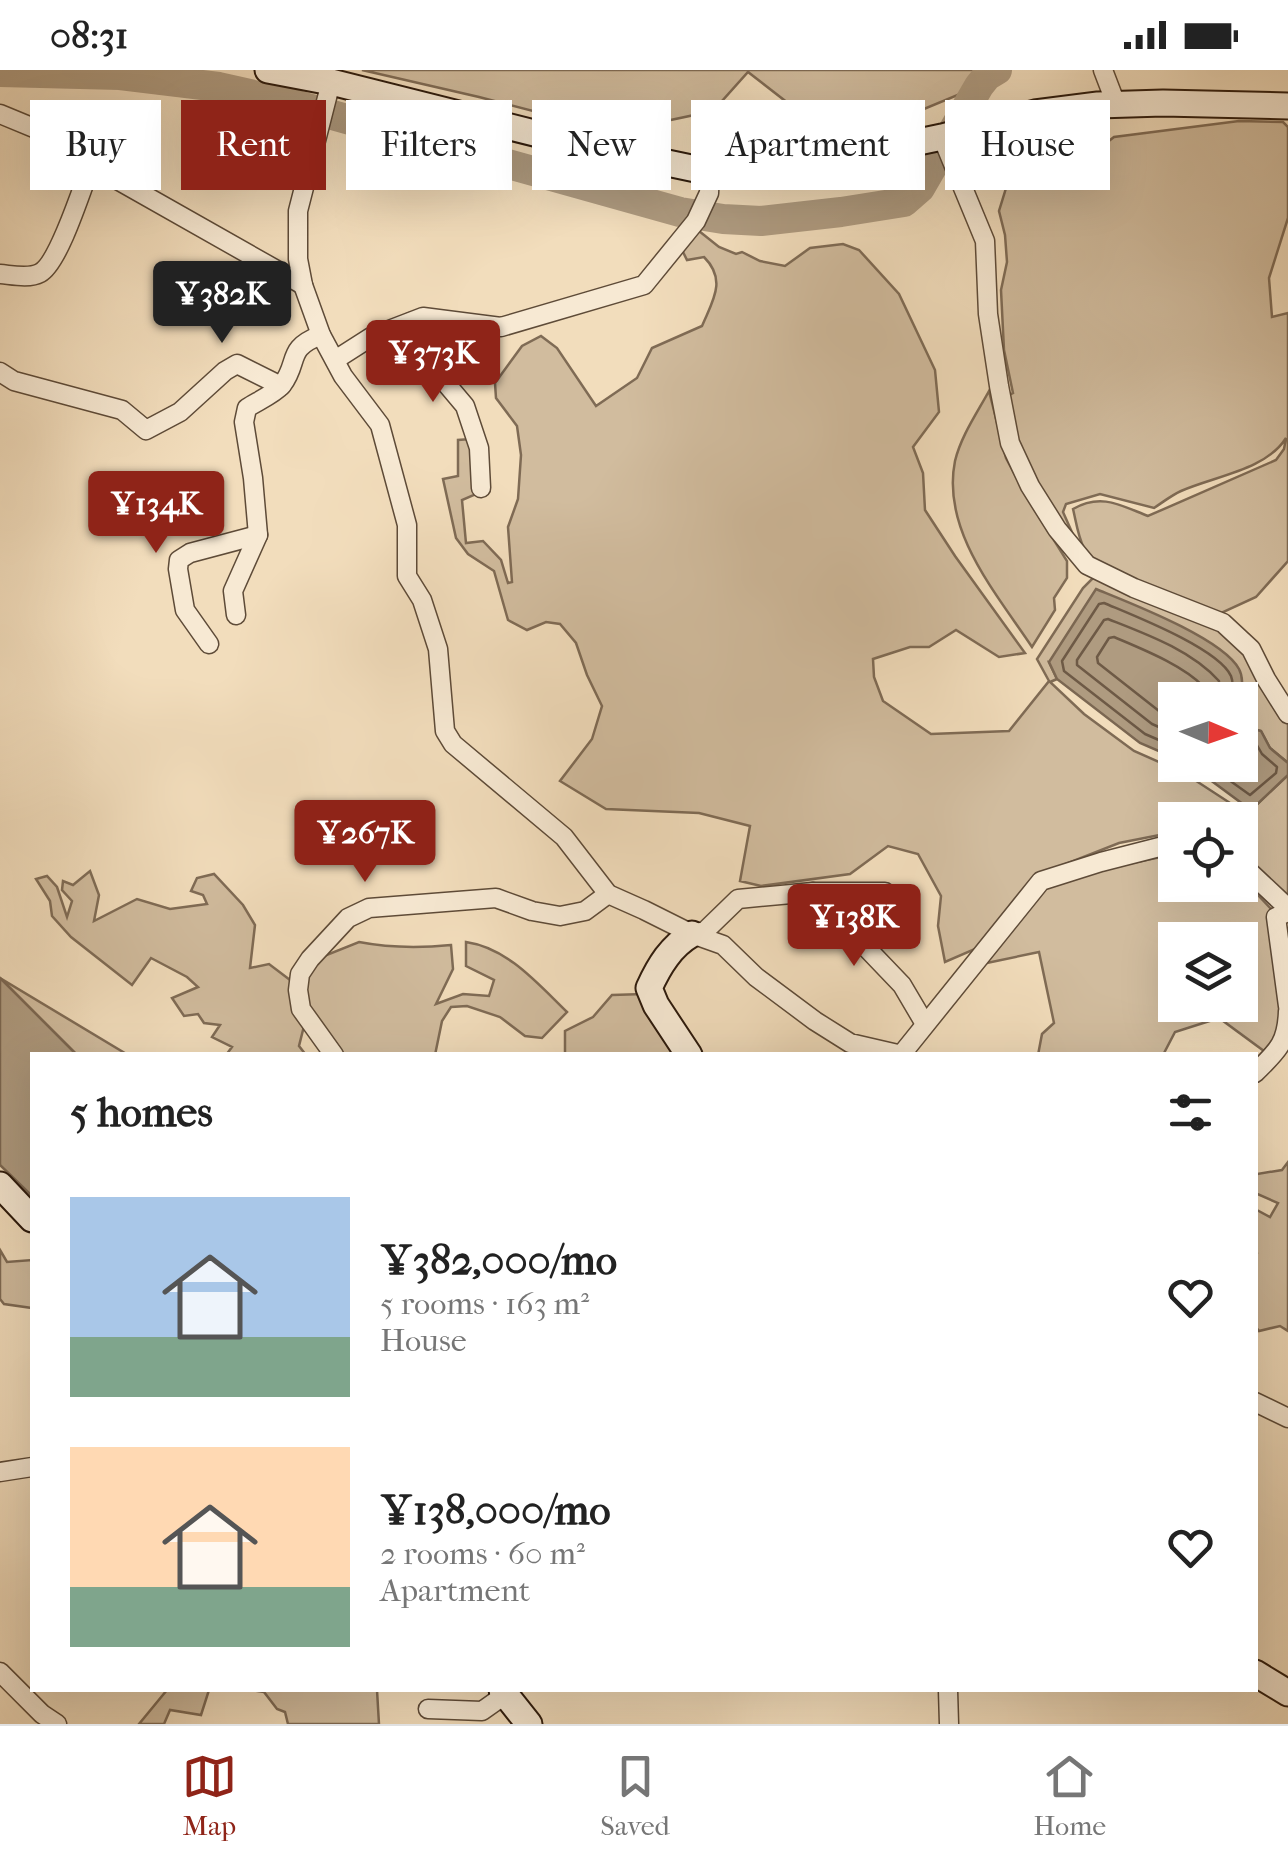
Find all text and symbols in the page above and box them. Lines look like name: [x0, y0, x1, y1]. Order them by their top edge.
text: 08:31: [50, 13, 128, 58]
chip: Buy: [30, 100, 161, 190]
chip: Rent: [181, 100, 326, 190]
chip: Filters: [346, 100, 512, 190]
chip: New: [532, 100, 671, 190]
chip: Apartment: [691, 100, 925, 190]
chip: House: [945, 100, 1110, 190]
pin: ¥382K: [152, 261, 292, 346]
text: ¥382K: [175, 275, 269, 312]
pin: ¥373K: [363, 320, 503, 405]
text: ¥373K: [388, 334, 478, 371]
pin: ¥134K: [86, 471, 226, 556]
text: ¥134K: [110, 485, 202, 522]
north arrow: [1158, 682, 1258, 782]
map controls: [1158, 682, 1258, 1022]
pin: ¥267K: [295, 800, 435, 885]
button: locate: [1158, 802, 1258, 902]
text: ¥267K: [316, 814, 414, 851]
pin: ¥138K: [784, 884, 924, 969]
text: ¥138K: [810, 898, 898, 935]
button: layers: [1158, 922, 1258, 1022]
icon: filters: [1163, 1085, 1218, 1140]
text: 5 homes: [70, 1088, 213, 1137]
text: ¥382,000/mo: [380, 1236, 617, 1285]
icon: home: [150, 1237, 270, 1357]
icon: heart: [1163, 1270, 1218, 1325]
text: 5 rooms · 163 m²: [380, 1285, 589, 1322]
text: House: [380, 1322, 467, 1359]
text: ¥138,000/mo: [380, 1486, 610, 1535]
icon: home: [150, 1487, 270, 1607]
icon: heart: [1163, 1520, 1218, 1575]
text: 2 rooms · 60 m²: [380, 1535, 585, 1572]
text: Apartment: [380, 1572, 530, 1609]
tab: Map: [182, 1749, 237, 1842]
tab: Saved: [600, 1749, 670, 1842]
tab: Home: [1033, 1749, 1106, 1842]

